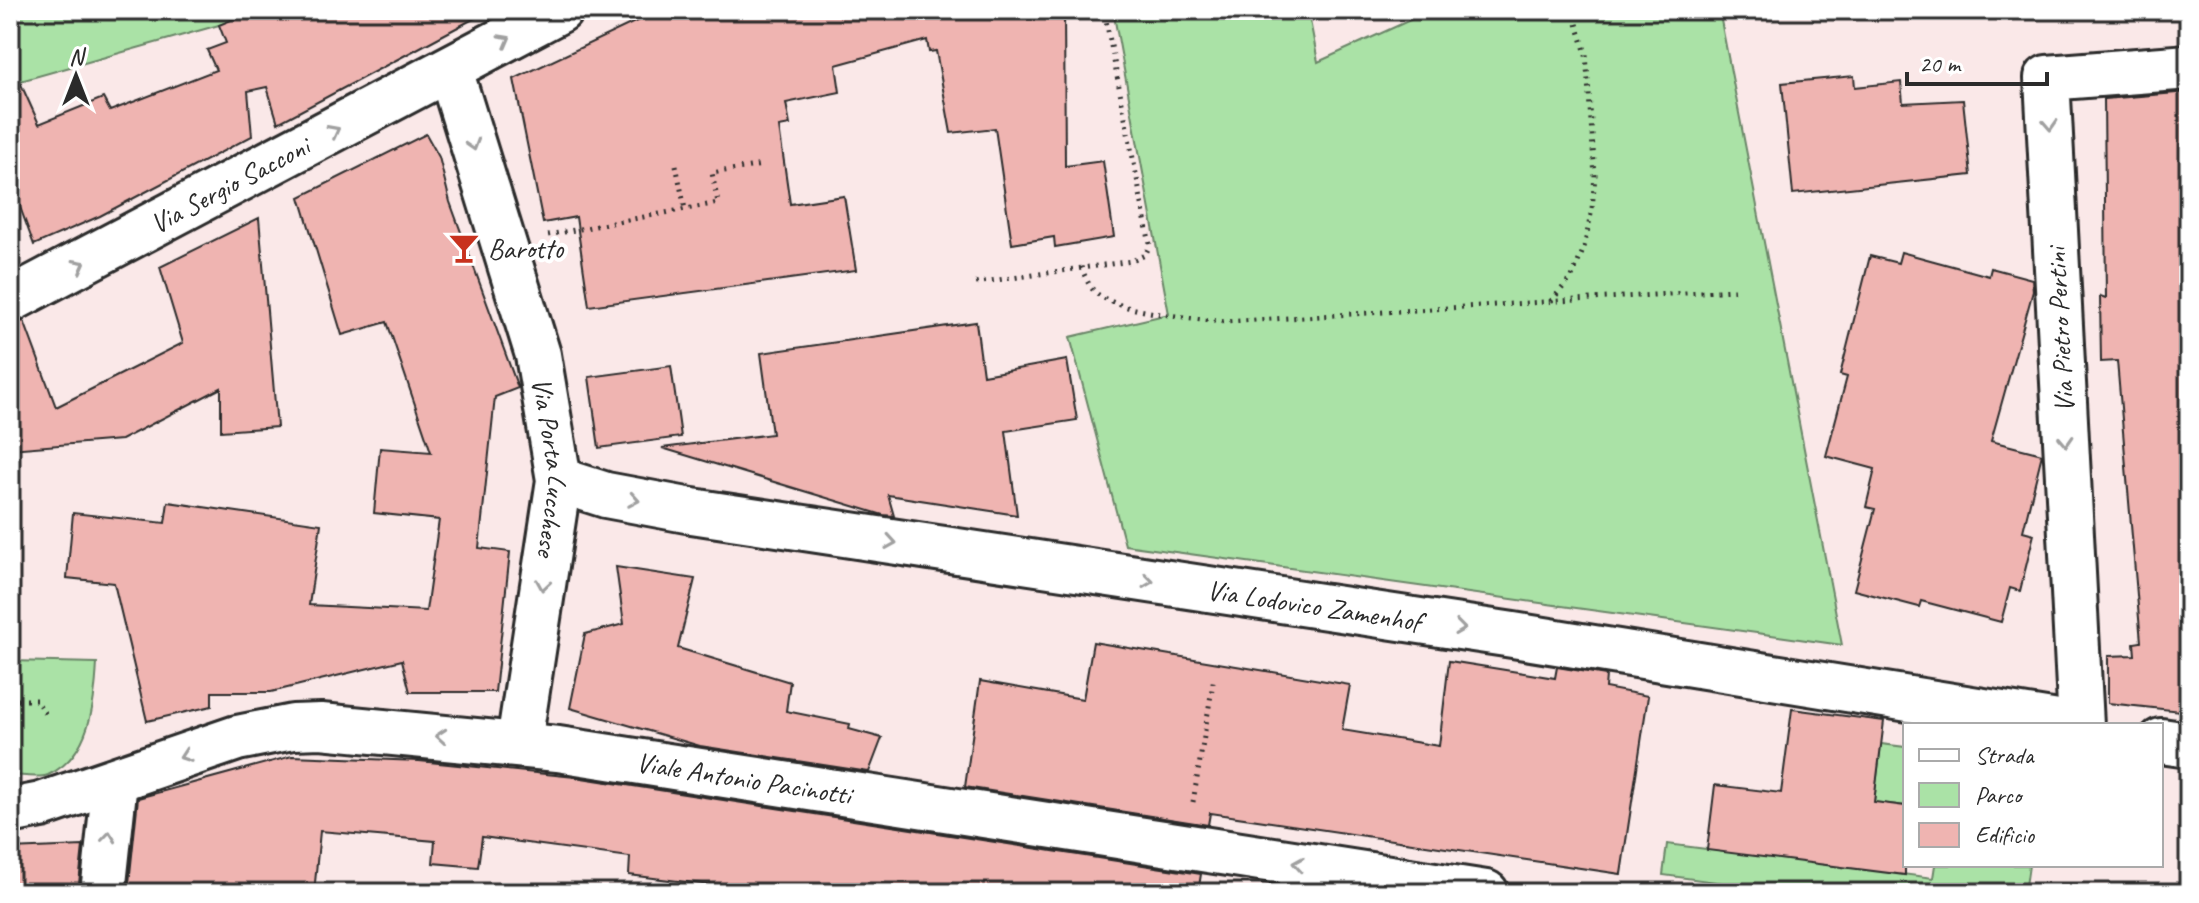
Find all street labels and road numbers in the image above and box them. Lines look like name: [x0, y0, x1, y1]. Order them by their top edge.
street label: Via Sergio Sacconi: [144, 126, 318, 241]
street label: Via Pietro Pertini: [2038, 243, 2082, 413]
street label: Via Porta Lucchese: [525, 375, 577, 561]
street label: Via Lodovico Zamenhof: [1205, 572, 1429, 639]
street label: Viale Antonio Pacinotti: [634, 744, 857, 812]

